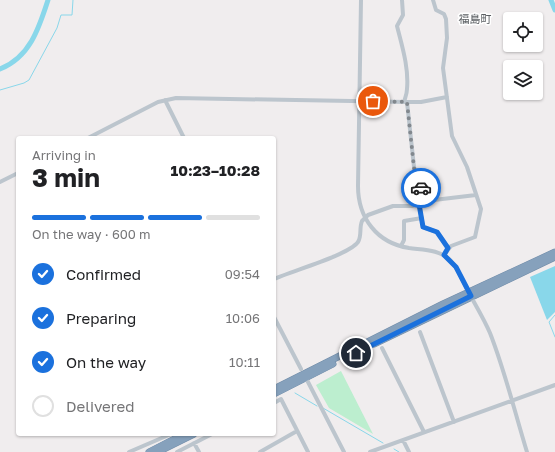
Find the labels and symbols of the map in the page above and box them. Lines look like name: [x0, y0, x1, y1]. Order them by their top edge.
district label: 福島町: [459, 12, 492, 25]
pin: [356, 84, 390, 118]
courier: [401, 168, 441, 208]
pin: [339, 336, 373, 370]

